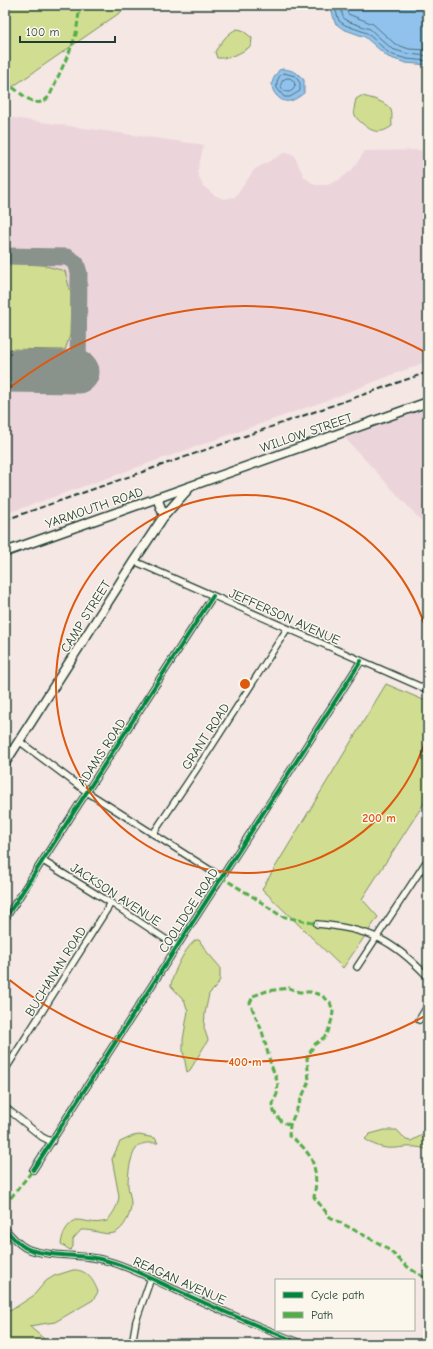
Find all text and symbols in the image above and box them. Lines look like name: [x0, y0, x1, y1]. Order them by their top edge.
scale bar: [20, 18, 115, 44]
text: 100 m: [26, 25, 59, 39]
street label: WILLOW STREET: [258, 410, 355, 455]
street label: YARMOUTH ROAD: [43, 484, 145, 531]
street label: CAMP STREET: [57, 577, 114, 655]
street label: JEFFERSON AVENUE: [227, 585, 343, 648]
centre of rings: [238, 677, 252, 691]
street label: GRANT ROAD: [178, 700, 232, 772]
street label: ADAMS ROAD: [74, 716, 129, 789]
text: 200 m: [362, 811, 396, 825]
street label: JACKSON AVENUE: [68, 860, 164, 929]
street label: COOLIDGE ROAD: [155, 865, 221, 955]
street label: BUCHANAN ROAD: [22, 924, 89, 1019]
text: 400 m: [228, 1055, 262, 1069]
street label: REAGAN AVENUE: [131, 1253, 229, 1308]
legend: [275, 1279, 415, 1331]
text: Cycle path: [311, 1288, 364, 1302]
text: Path: [311, 1308, 333, 1322]

